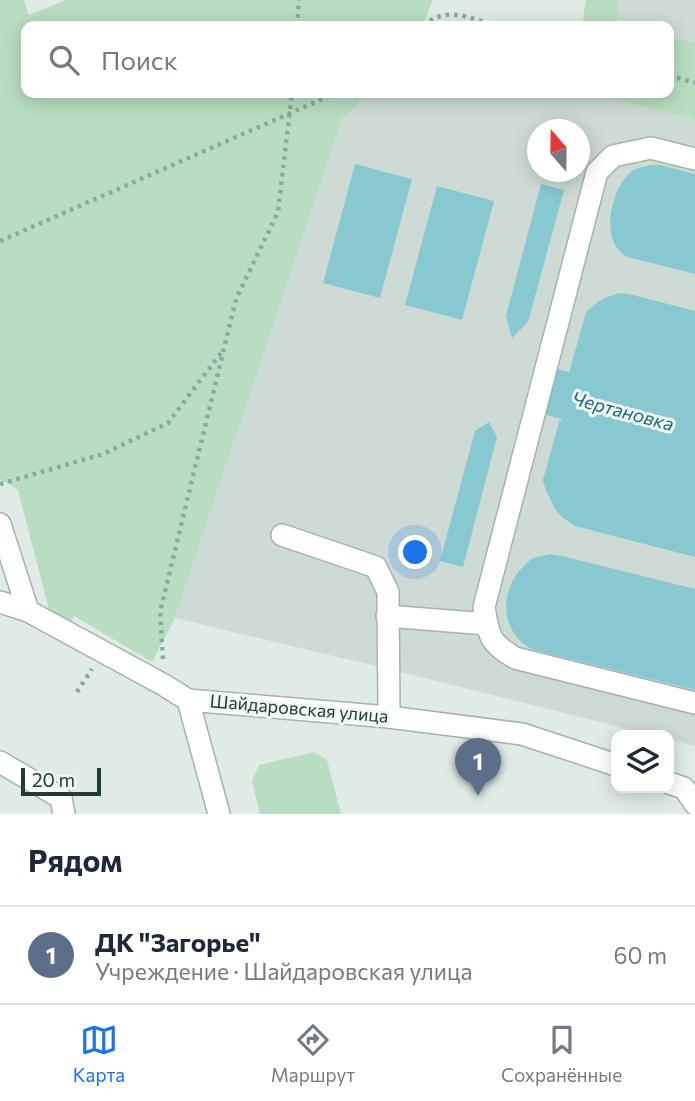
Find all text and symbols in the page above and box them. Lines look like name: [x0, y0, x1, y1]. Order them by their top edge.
search box: [21, 21, 674, 98]
icon: search: [45, 41, 83, 79]
text: Поиск: [101, 44, 178, 75]
north arrow: [527, 119, 590, 182]
water label: Чертановка: [570, 386, 677, 435]
your location: [398, 535, 432, 569]
street label: Шайдаровская улица: [209, 689, 389, 727]
map controls: [611, 730, 674, 793]
button: layers: [611, 730, 674, 793]
pin: 1: [455, 738, 501, 796]
scale bar: [21, 765, 102, 797]
text: 20 m: [32, 768, 75, 791]
text: Рядом: [28, 841, 122, 878]
text: ДК "Загорье": [95, 926, 261, 957]
text: 1: [46, 941, 56, 969]
text: 60 m: [614, 941, 667, 969]
text: Учреждение · Шайдаровская улица: [95, 957, 472, 985]
tab: Карта: [73, 1021, 125, 1086]
tab: Маршрут: [271, 1021, 355, 1086]
tab: Сохранённые: [501, 1021, 622, 1086]

